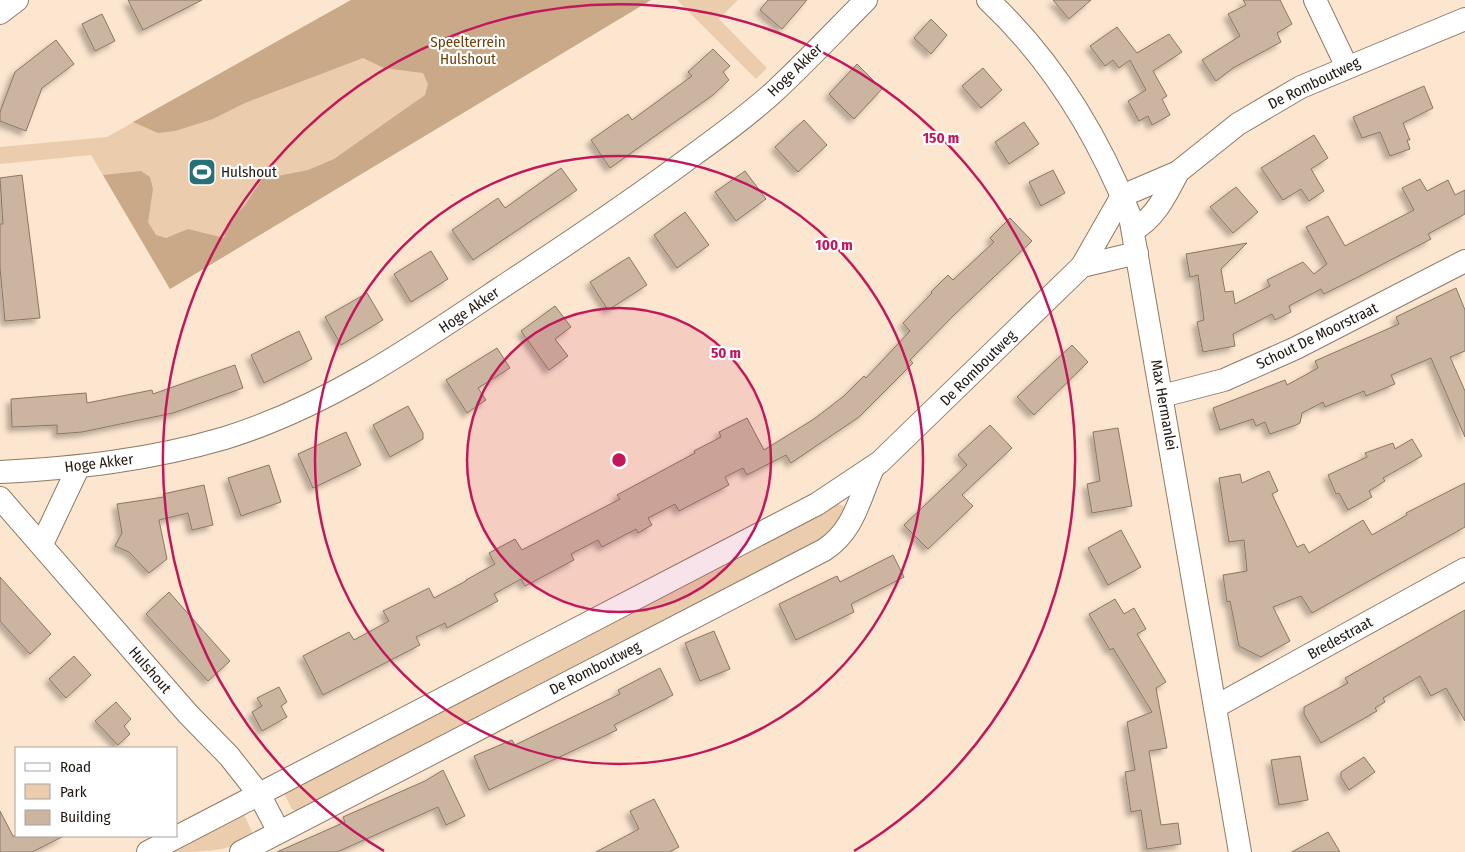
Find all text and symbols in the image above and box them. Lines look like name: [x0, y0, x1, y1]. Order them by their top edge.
park label: Speelterrein Hulshout: [430, 33, 506, 68]
street label: Hoge Akker: [764, 39, 827, 100]
street label: De Romboutweg: [1265, 53, 1363, 113]
text: 150 m: [923, 129, 959, 147]
sports icon: Hulshout: [187, 157, 217, 187]
place label: Hulshout: [221, 163, 277, 181]
text: 100 m: [815, 236, 853, 254]
street label: Hoge Akker: [435, 283, 503, 337]
street label: Schout De Moorstraat: [1253, 299, 1381, 373]
street label: De Romboutweg: [936, 326, 1020, 410]
text: 50 m: [711, 344, 741, 362]
street label: Max Hermanlei: [1147, 358, 1181, 452]
street label: Hoge Akker: [64, 450, 135, 476]
centre of rings: [610, 451, 628, 469]
street label: Bredestraat: [1304, 613, 1376, 663]
street label: De Romboutweg: [546, 637, 644, 699]
street label: Hulshout: [125, 643, 175, 697]
legend: [15, 747, 178, 837]
text: Road: [60, 758, 91, 776]
text: Park: [60, 783, 87, 801]
text: Building: [60, 808, 111, 826]

